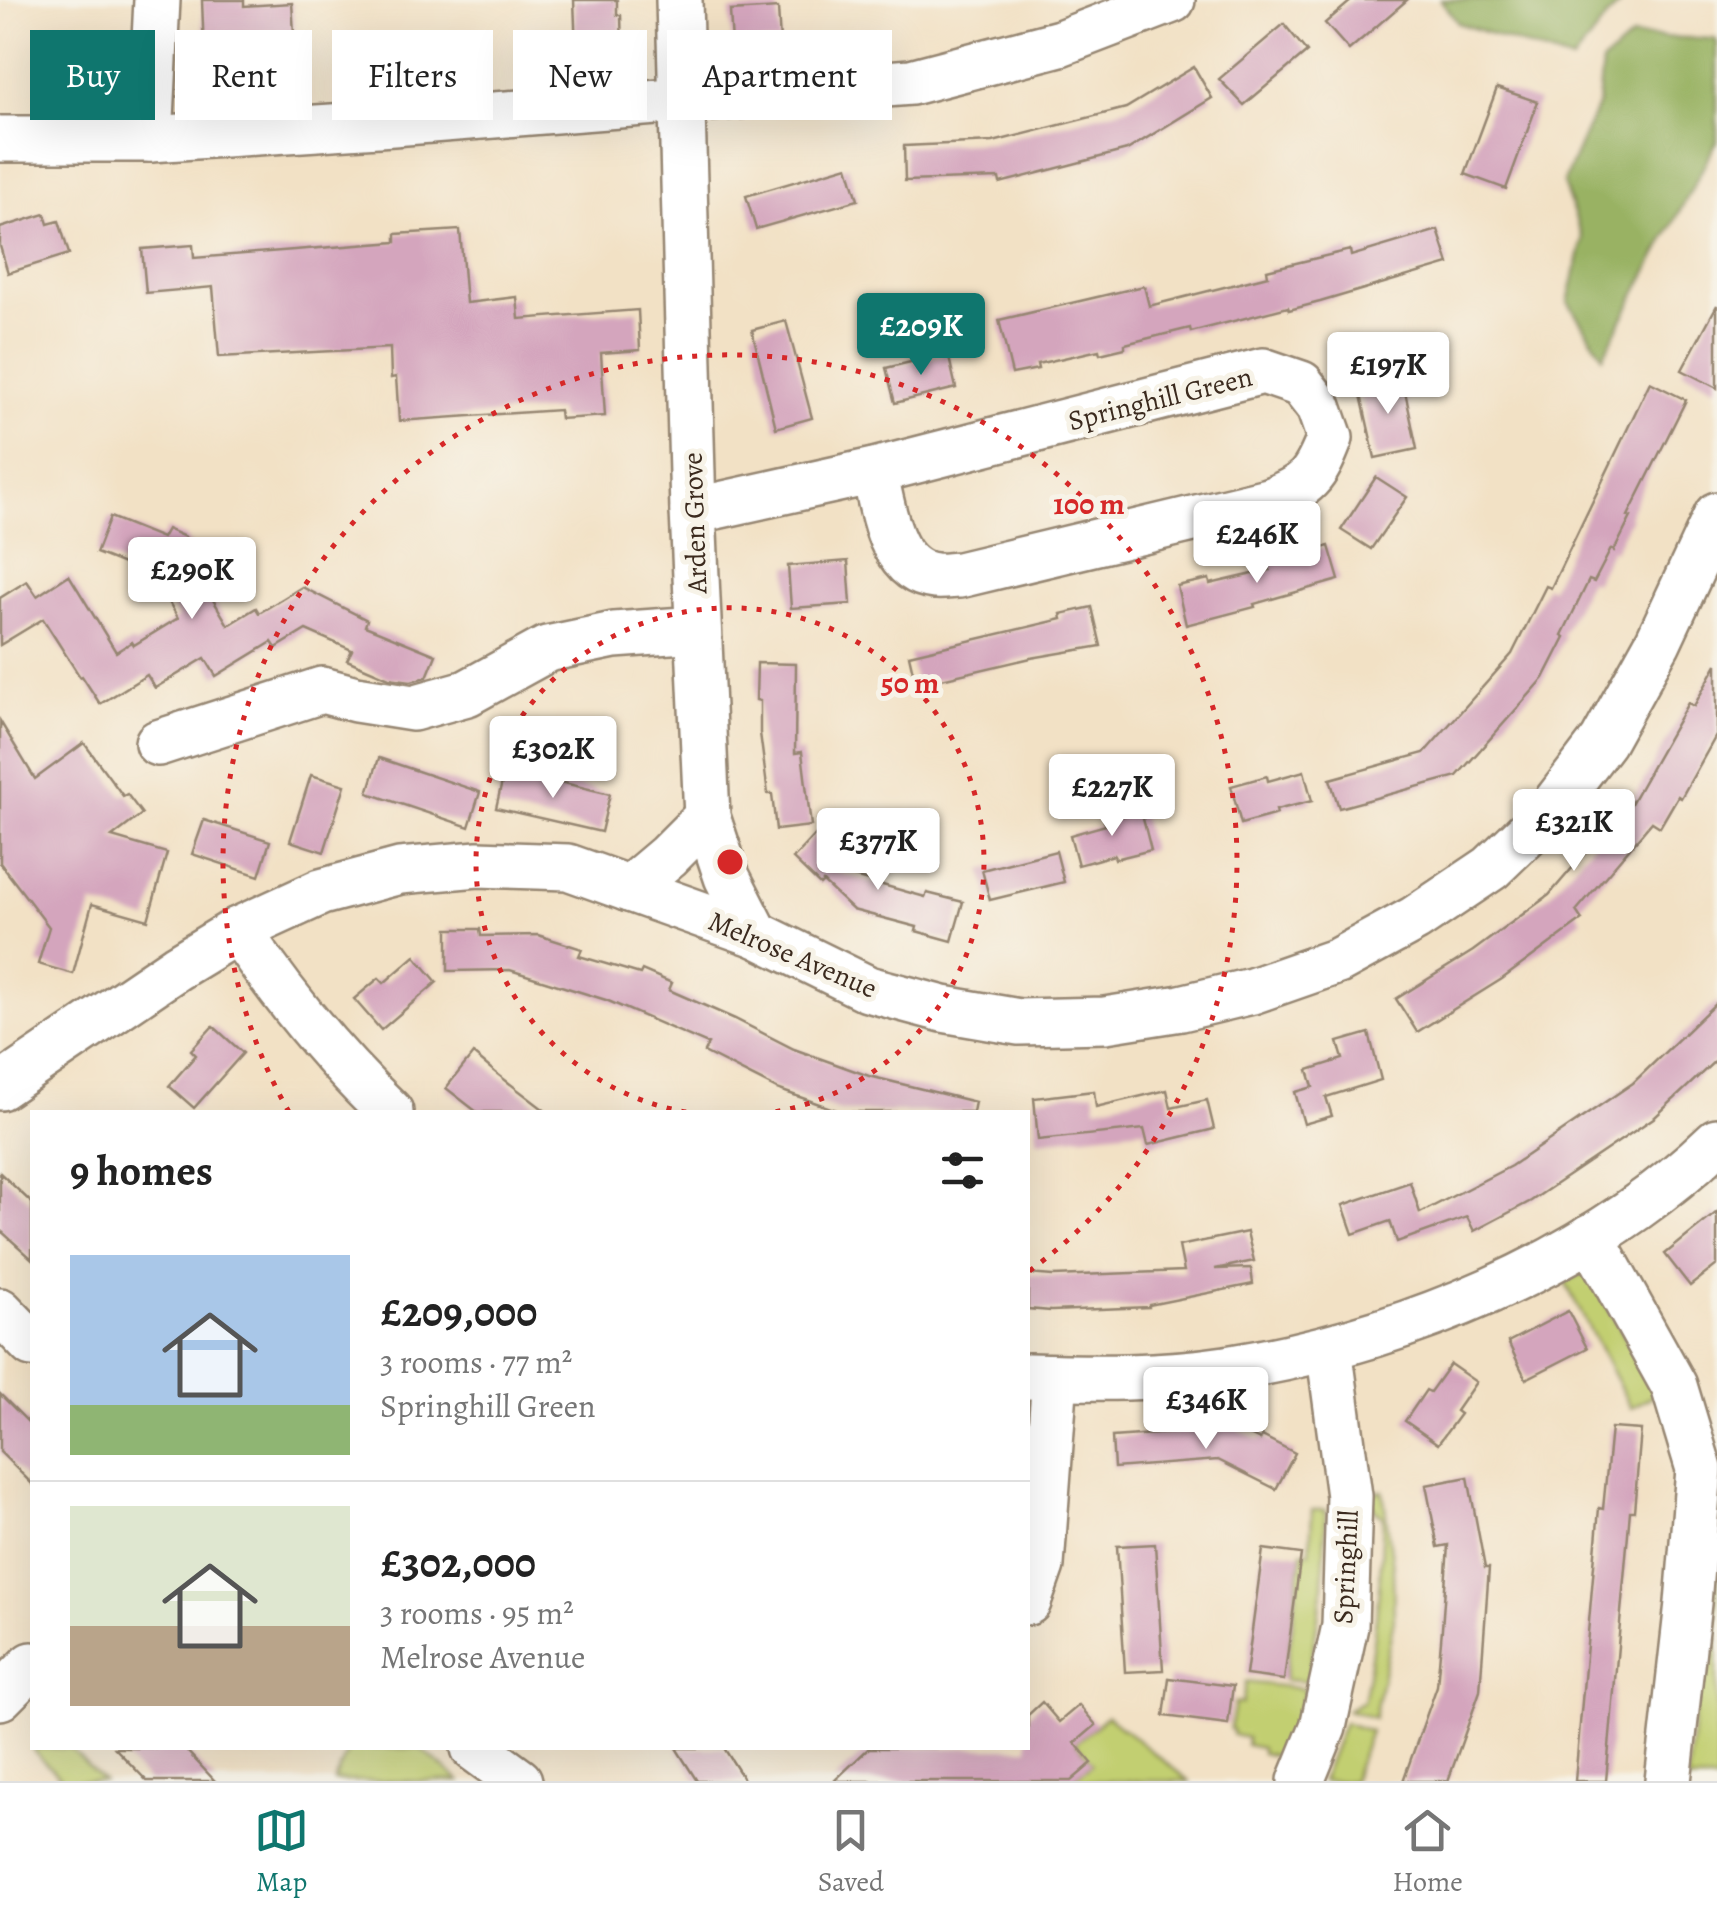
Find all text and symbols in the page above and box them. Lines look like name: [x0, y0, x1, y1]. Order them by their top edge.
chip: Buy: [30, 30, 155, 120]
chip: Rent: [175, 30, 312, 120]
chip: Filters: [332, 30, 493, 120]
chip: New: [513, 30, 647, 120]
chip: Apartment: [667, 30, 892, 120]
pin: £209K: [851, 293, 991, 378]
text: £209K: [879, 303, 963, 347]
pin: £197K: [1318, 332, 1458, 417]
text: £197K: [1349, 342, 1427, 386]
street label: Springhill Green: [1064, 358, 1256, 440]
street label: Arden Grove: [674, 452, 716, 595]
text: 100 m: [1053, 484, 1125, 524]
pin: £246K: [1187, 501, 1327, 586]
text: £246K: [1215, 511, 1299, 555]
pin: £290K: [122, 537, 262, 622]
text: £290K: [150, 547, 234, 591]
text: 50 m: [881, 663, 939, 703]
pin: £302K: [483, 716, 623, 801]
text: £302K: [512, 726, 594, 770]
pin: £227K: [1042, 754, 1182, 839]
text: £227K: [1071, 764, 1153, 808]
pin: £321K: [1504, 789, 1644, 874]
text: £321K: [1535, 799, 1613, 843]
pin: £377K: [808, 808, 948, 893]
text: £377K: [839, 818, 917, 862]
centre of rings: [712, 844, 748, 880]
street label: Melrose Avenue: [702, 902, 883, 1008]
text: 9 homes: [70, 1142, 213, 1199]
icon: filters: [935, 1143, 990, 1198]
text: £209,000: [380, 1283, 537, 1340]
icon: home: [150, 1295, 270, 1415]
text: 3 rooms · 77 m²: [380, 1340, 572, 1384]
pin: £346K: [1136, 1367, 1276, 1452]
text: £346K: [1165, 1377, 1247, 1421]
text: Springhill Green: [380, 1384, 596, 1428]
street label: Springhill: [1324, 1509, 1368, 1625]
text: £302,000: [380, 1534, 536, 1591]
icon: home: [150, 1546, 270, 1666]
text: 3 rooms · 95 m²: [380, 1591, 574, 1635]
text: Melrose Avenue: [380, 1635, 585, 1679]
tab: Map: [254, 1803, 309, 1901]
tab: Saved: [818, 1803, 884, 1901]
tab: Home: [1392, 1803, 1463, 1901]

